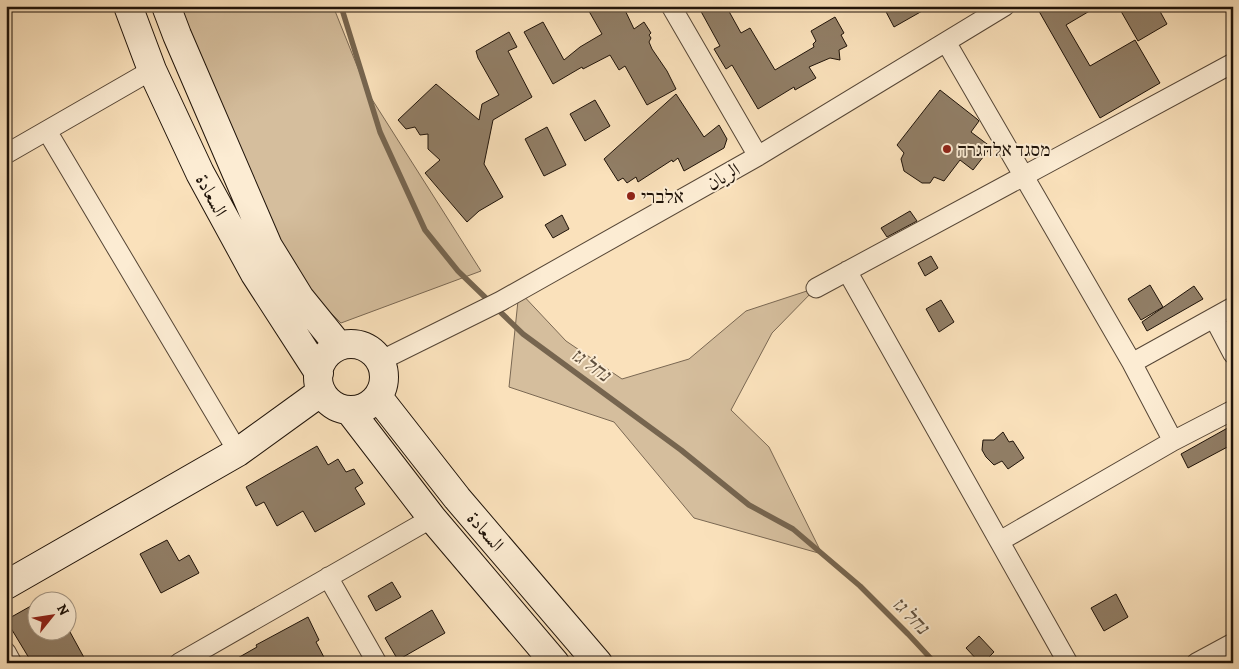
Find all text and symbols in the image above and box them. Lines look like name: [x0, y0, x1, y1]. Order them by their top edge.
place label: מסגד אלהגרה: [957, 137, 1050, 163]
marker: מסגד אלהגרה: [941, 143, 953, 155]
street label: الريان: [702, 157, 745, 197]
street label: السعادة: [189, 169, 233, 221]
place label: אלברי: [641, 184, 684, 210]
marker: אלברי: [625, 190, 637, 202]
water label: נחל גז: [566, 341, 617, 389]
street label: السعادة: [461, 506, 510, 557]
water label: נחל גז: [886, 591, 936, 641]
north arrow: [28, 592, 78, 642]
text: N: [52, 601, 74, 619]

